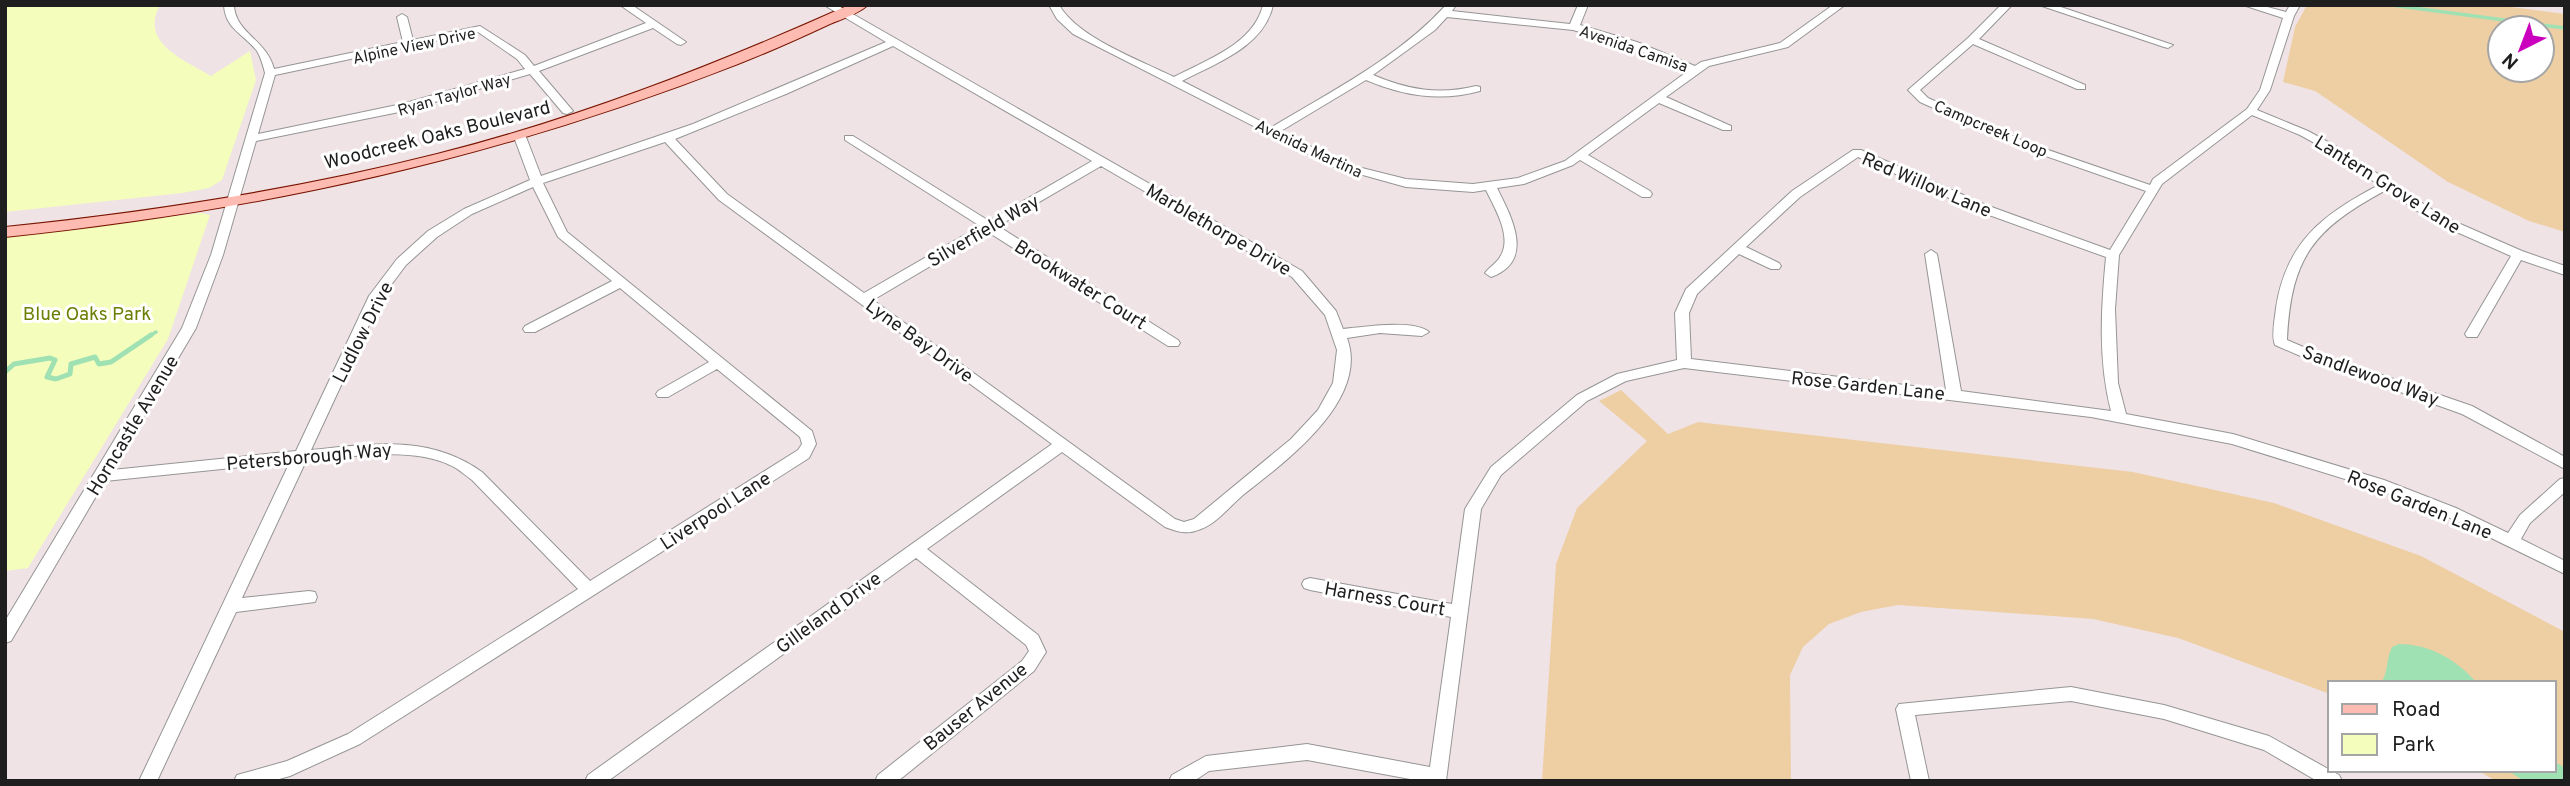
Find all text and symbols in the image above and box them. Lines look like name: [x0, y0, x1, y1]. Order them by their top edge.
north arrow: [2486, 14, 2556, 84]
street label: Avenida Camisa: [1576, 22, 1690, 78]
street label: Alpine View Drive: [351, 24, 478, 70]
text: N: [2498, 47, 2524, 74]
street label: Ryan Taylor Way: [396, 70, 514, 122]
street label: Woodcreek Oaks Boulevard: [322, 96, 553, 176]
street label: Campcreek Loop: [1930, 97, 2050, 163]
street label: Avenida Martina: [1251, 116, 1365, 183]
street label: Lantern Grove Lane: [2309, 131, 2465, 240]
street label: Red Willow Lane: [1858, 148, 1995, 224]
street label: Marblethorpe Drive: [1141, 179, 1295, 282]
street label: Silverfield Way: [924, 190, 1044, 273]
street label: Brookwater Court: [1009, 235, 1151, 336]
street label: Ludlow Drive: [328, 278, 400, 388]
street label: Lyne Bay Drive: [860, 294, 978, 389]
park label: Blue Oaks Park: [23, 303, 151, 327]
street label: Sandlewood Way: [2299, 341, 2442, 413]
street label: Horncastle Avenue: [82, 352, 185, 501]
street label: Rose Garden Lane: [1790, 367, 1946, 407]
street label: Petersborough Way: [225, 439, 393, 477]
street label: Rose Garden Lane: [2343, 466, 2495, 546]
street label: Liverpool Lane: [656, 467, 776, 556]
street label: Gilleland Drive: [772, 567, 887, 660]
street label: Harness Court: [1322, 578, 1447, 622]
street label: Bauser Avenue: [919, 658, 1033, 757]
legend: [2328, 681, 2556, 772]
text: Road: [2392, 697, 2441, 724]
text: Park: [2392, 732, 2435, 759]

